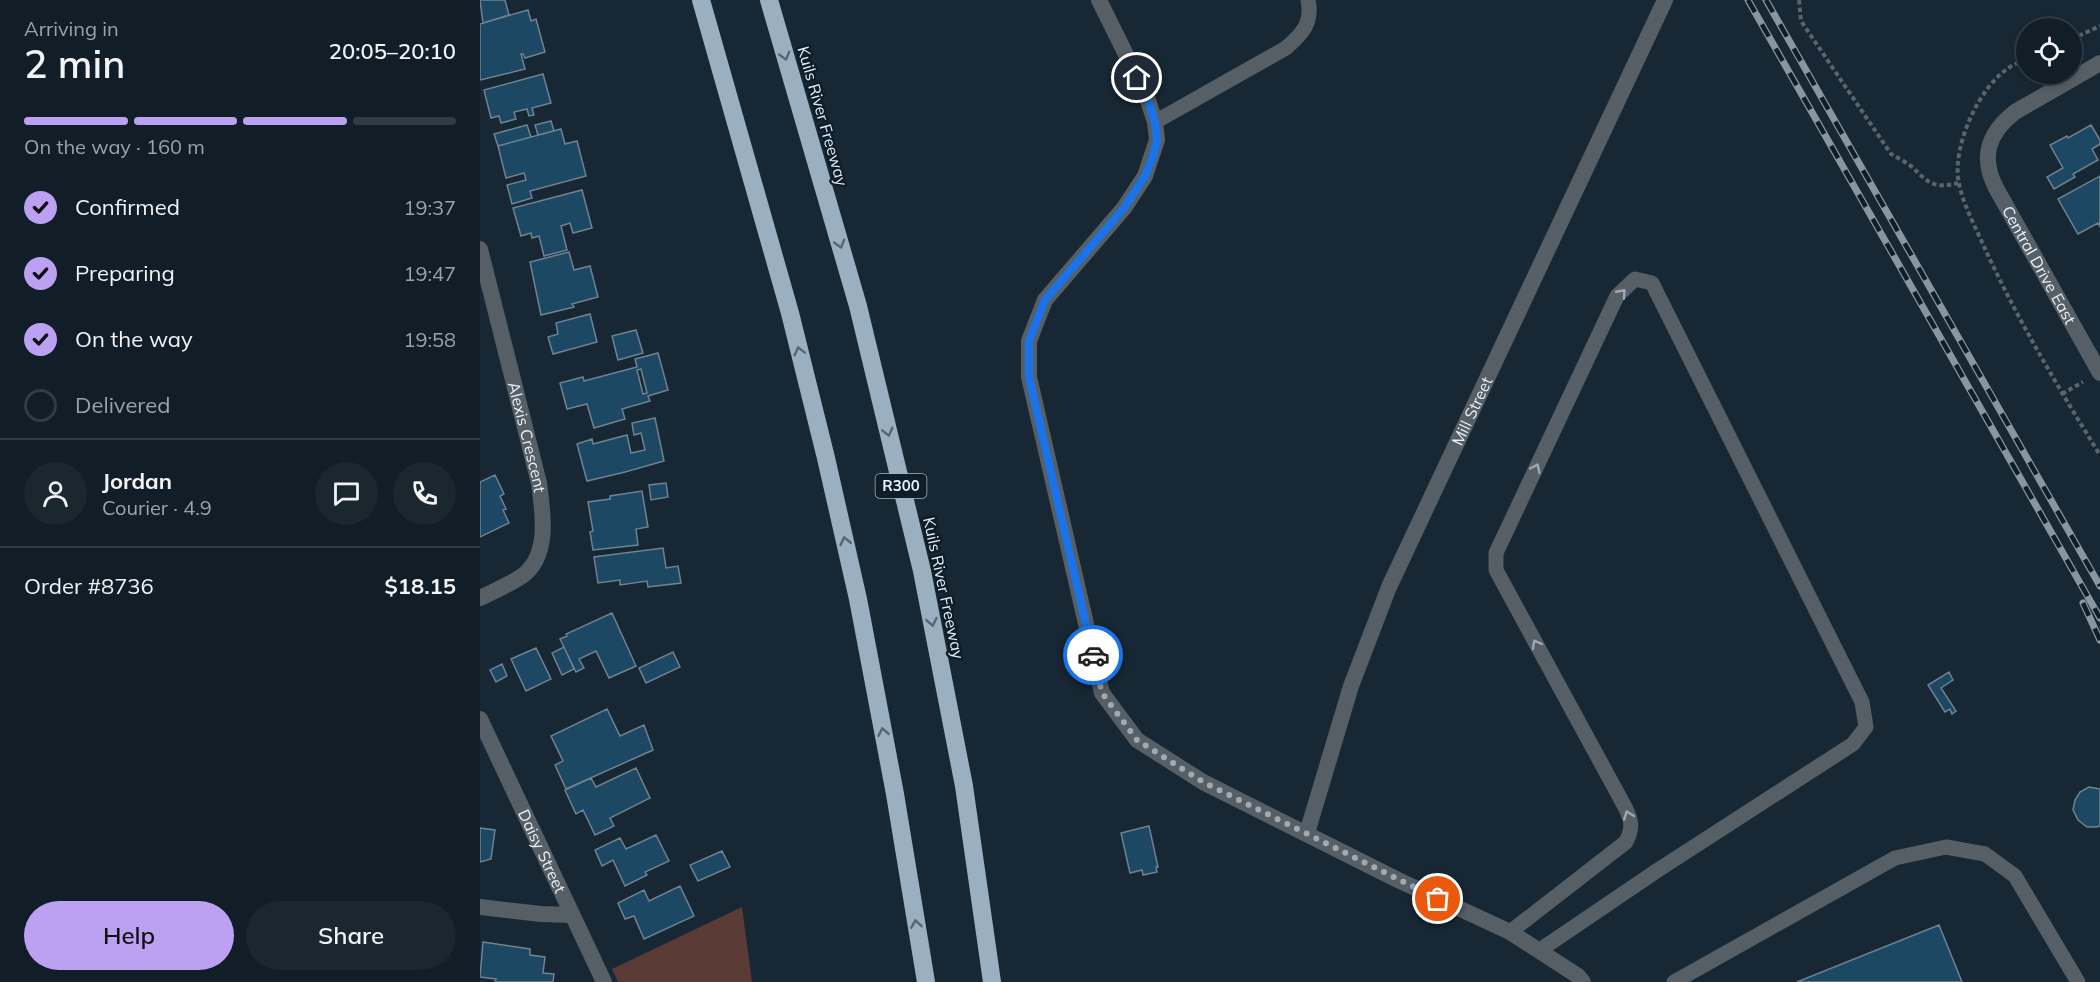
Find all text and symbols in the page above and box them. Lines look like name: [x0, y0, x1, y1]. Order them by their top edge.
text: Arriving in: [24, 16, 119, 41]
map controls: [2016, 18, 2082, 84]
button: locate: [2016, 18, 2082, 84]
text: 20:05–20:10: [329, 37, 456, 65]
text: 2 min: [24, 39, 125, 88]
street label: Kuils River Freeway: [793, 44, 853, 189]
one-way arrow: [778, 51, 791, 61]
pin: [1111, 52, 1162, 103]
icon: home: [1120, 61, 1153, 94]
text: On the way · 160 m: [24, 134, 205, 159]
icon: check: [24, 191, 57, 224]
text: Confirmed: [75, 193, 180, 221]
text: 19:37: [403, 195, 456, 220]
street label: Central Drive East: [1998, 202, 2081, 328]
one-way arrow: [833, 238, 845, 248]
icon: check: [24, 257, 57, 290]
text: Preparing: [75, 259, 175, 287]
text: 19:47: [403, 261, 456, 286]
one-way arrow: [1615, 290, 1626, 300]
icon: check: [24, 323, 57, 356]
text: On the way: [75, 325, 193, 353]
text: 19:58: [403, 327, 456, 352]
one-way arrow: [794, 346, 807, 356]
street label: Mill Street: [1447, 373, 1497, 449]
street label: Alexis Crescent: [504, 380, 550, 494]
text: Delivered: [75, 391, 170, 419]
one-way arrow: [881, 427, 894, 437]
button: person: [24, 462, 87, 525]
button: chat: [315, 462, 378, 525]
button: phone: [393, 462, 456, 525]
one-way arrow: [1529, 463, 1541, 474]
text: Jordan: [102, 467, 172, 495]
road number: R300: [876, 474, 926, 498]
text: Courier · 4.9: [102, 495, 212, 520]
street label: Kuils River Freeway: [919, 515, 969, 661]
one-way arrow: [839, 536, 852, 546]
text: Order #8736: [24, 572, 154, 600]
text: $18.15: [385, 572, 456, 600]
one-way arrow: [925, 617, 938, 627]
courier: [1063, 625, 1123, 685]
icon: car: [1077, 639, 1110, 672]
one-way arrow: [1532, 639, 1543, 650]
one-way arrow: [877, 727, 890, 737]
street label: Daisy Street: [514, 806, 571, 896]
one-way arrow: [1622, 811, 1635, 821]
pin: [1412, 873, 1463, 924]
icon: bag: [1421, 882, 1454, 915]
button: Help: [24, 901, 234, 970]
button: Share: [246, 901, 456, 970]
one-way arrow: [910, 920, 923, 930]

